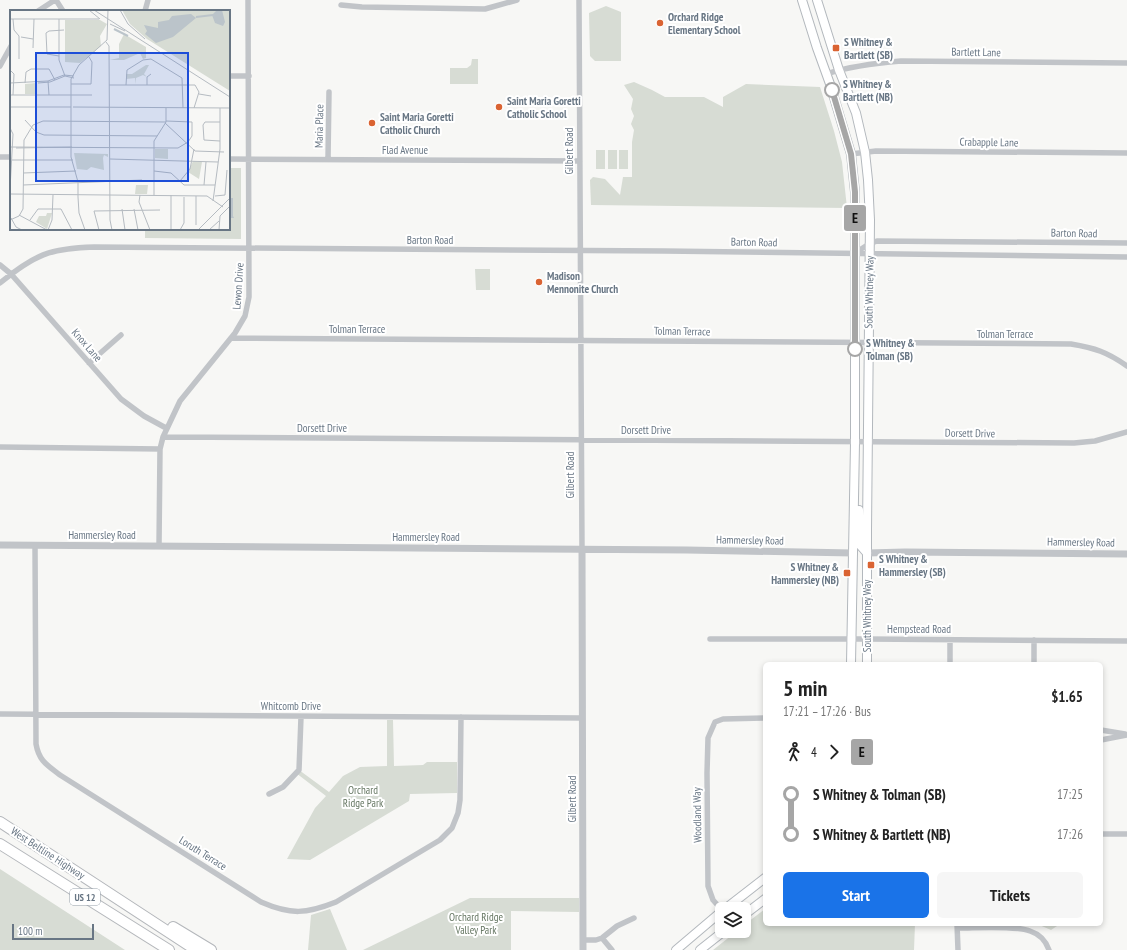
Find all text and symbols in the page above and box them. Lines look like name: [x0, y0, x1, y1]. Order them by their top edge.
inset map: [10, 10, 230, 230]
place label: Orchard Ridge Elementary School: [668, 10, 741, 37]
marker: Orchard Ridge Elementary School: [655, 18, 665, 28]
place label: S Whitney & Bartlett (SB): [844, 35, 893, 62]
marker: S Whitney & Bartlett (SB): [831, 43, 841, 53]
street label: Bartlett Lane: [951, 45, 1001, 59]
place label: S Whitney & Bartlett (NB): [843, 77, 893, 104]
marker: S Whitney & Bartlett (NB): [824, 82, 840, 98]
place label: Saint Maria Goretti Catholic School: [507, 94, 581, 121]
marker: Saint Maria Goretti Catholic School: [494, 102, 504, 112]
street label: Maria Place: [312, 104, 326, 148]
place label: Saint Maria Goretti Catholic Church: [380, 110, 454, 137]
marker: Saint Maria Goretti Catholic Church: [367, 118, 377, 128]
street label: Gilbert Road: [562, 127, 576, 175]
street label: Crabapple Lane: [960, 134, 1019, 150]
street label: Flad Avenue: [382, 143, 429, 157]
line badge: E: [842, 205, 868, 231]
text: E: [852, 209, 858, 227]
street label: Barton Road: [1051, 226, 1098, 240]
street label: Barton Road: [407, 233, 453, 247]
street label: Barton Road: [731, 235, 778, 249]
street label: South Whitney Way: [861, 255, 877, 328]
street label: Lewon Drive: [229, 262, 247, 310]
place label: Madison Mennonite Church: [547, 269, 618, 296]
marker: Madison Mennonite Church: [534, 277, 544, 287]
street label: Tolman Terrace: [329, 322, 386, 336]
street label: Tolman Terrace: [654, 324, 711, 339]
street label: Knox Lane: [69, 326, 105, 365]
street label: Tolman Terrace: [977, 327, 1034, 341]
place label: S Whitney & Tolman (SB): [866, 336, 915, 363]
marker: S Whitney & Tolman (SB): [847, 341, 863, 357]
street label: Dorsett Drive: [297, 421, 348, 435]
street label: Dorsett Drive: [621, 423, 672, 437]
street label: Dorsett Drive: [945, 426, 996, 440]
street label: Gilbert Road: [563, 451, 577, 499]
street label: Hammersley Road: [68, 528, 136, 542]
street label: Hammersley Road: [392, 530, 460, 544]
street label: Hammersley Road: [716, 532, 784, 548]
street label: Hammersley Road: [1047, 534, 1115, 550]
place label: S Whitney & Hammersley (SB): [879, 552, 946, 579]
place label: S Whitney & Hammersley (NB): [771, 560, 839, 587]
marker: S Whitney & Hammersley (SB): [866, 560, 876, 570]
marker: S Whitney & Hammersley (NB): [842, 568, 852, 578]
street label: South Whitney Way: [860, 579, 874, 652]
street label: Hempstead Road: [887, 622, 951, 636]
text: 5 min: [783, 674, 827, 702]
text: $1.65: [1051, 687, 1083, 706]
street label: Whitcomb Drive: [261, 699, 322, 713]
text: 17:21 – 17:26 · Bus: [783, 703, 871, 720]
icon: walk: [783, 741, 805, 763]
icon: forward: [823, 741, 845, 763]
text: E: [859, 743, 865, 761]
text: 4: [811, 744, 817, 761]
street label: Gilbert Road: [565, 775, 579, 823]
park label: Orchard Ridge Park: [343, 783, 384, 810]
text: S Whitney & Tolman (SB): [813, 785, 946, 804]
street label: Woodland Way: [690, 786, 704, 843]
text: 17:25: [1057, 786, 1083, 803]
street label: West Beltline Highway: [8, 824, 88, 883]
text: S Whitney & Bartlett (NB): [813, 825, 951, 844]
text: 17:26: [1057, 826, 1083, 843]
street label: Loruth Terrace: [177, 833, 230, 873]
button: Start: [783, 872, 929, 918]
button: Tickets: [937, 872, 1083, 918]
road number: US 12: [70, 889, 100, 905]
map controls: [715, 902, 751, 938]
button: layers: [715, 902, 751, 938]
park label: Orchard Ridge Valley Park: [449, 910, 503, 937]
scale bar: [12, 922, 94, 941]
text: 100 m: [18, 924, 42, 938]

